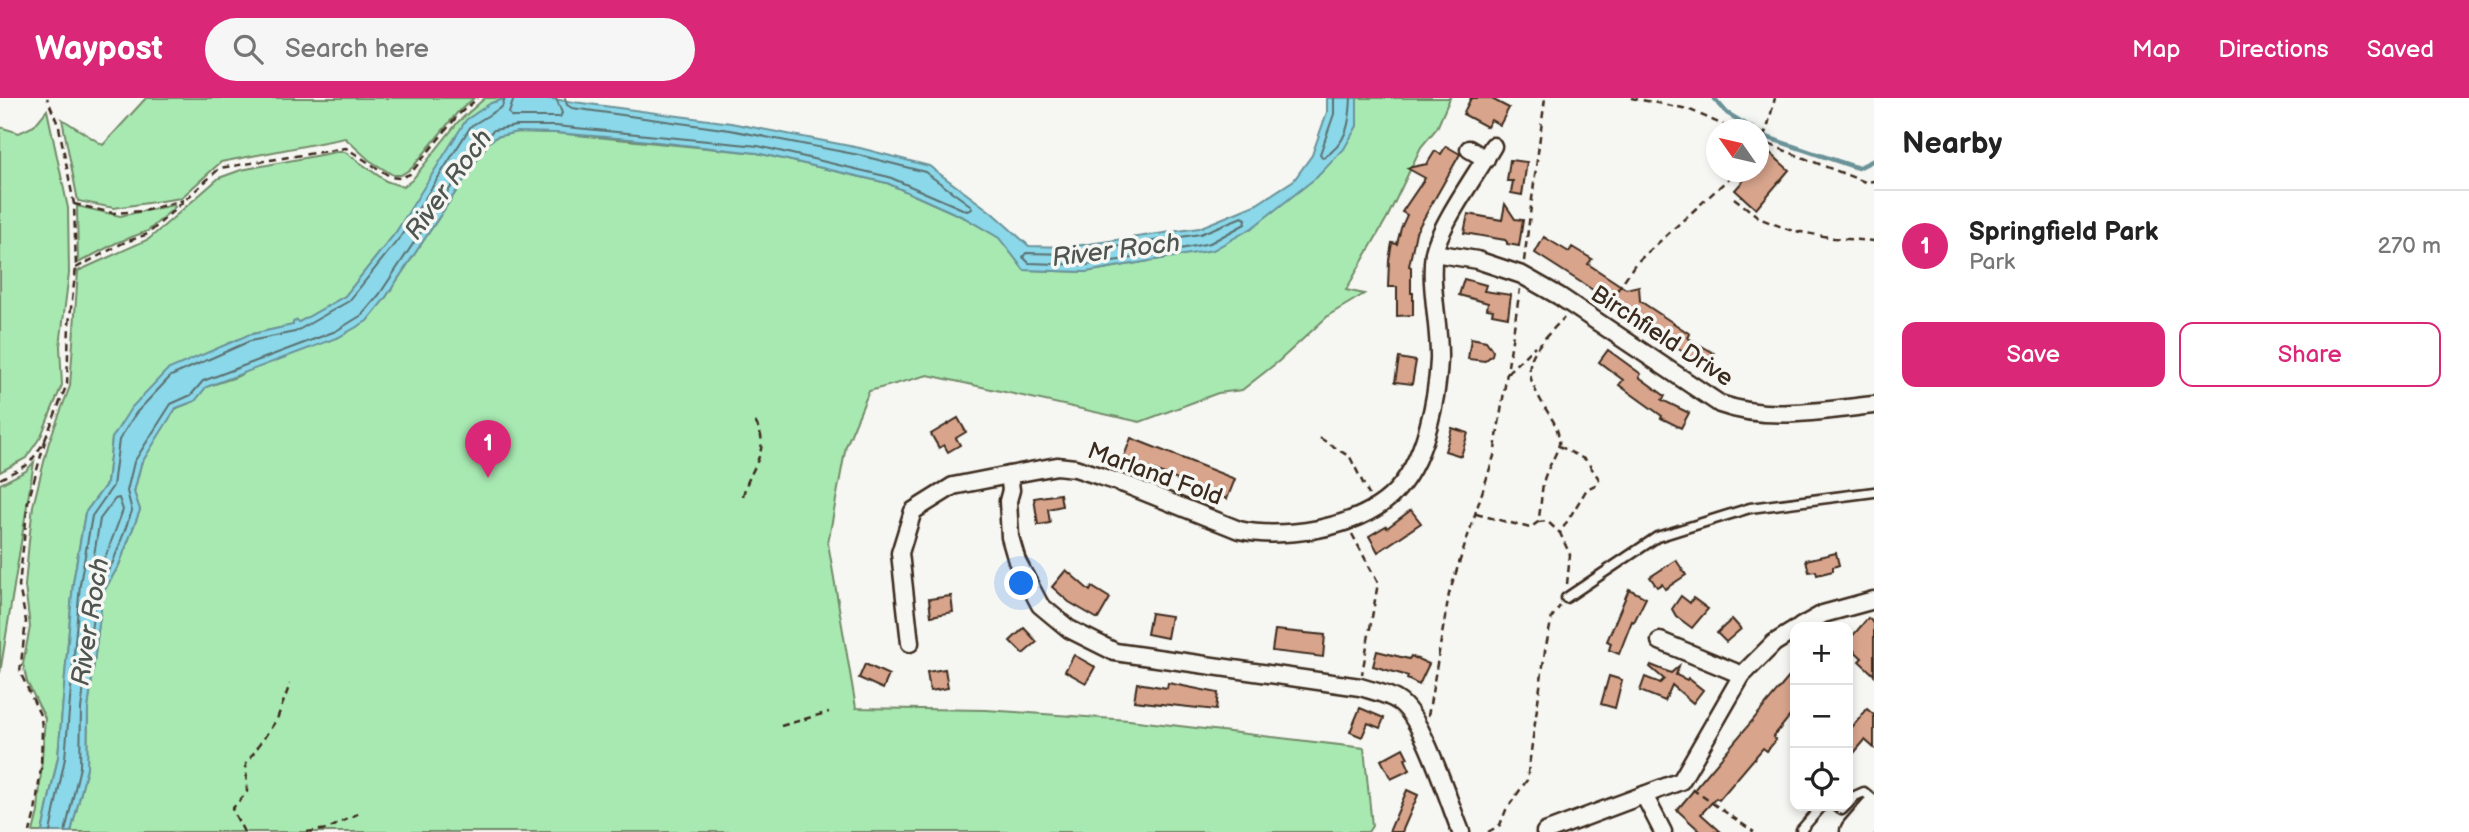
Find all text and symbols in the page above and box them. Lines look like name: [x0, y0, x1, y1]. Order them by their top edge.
search box: [205, 18, 695, 81]
text: Waypost: [35, 29, 163, 69]
icon: search: [229, 30, 267, 68]
text: Search here: [285, 34, 429, 65]
text: Map: [2132, 35, 2180, 64]
text: Directions: [2218, 35, 2329, 64]
text: Saved: [2367, 35, 2434, 64]
north arrow: [1706, 119, 1769, 182]
water label: River Roch: [399, 124, 499, 246]
text: Nearby: [1902, 126, 2002, 162]
text: Springfield Park: [1969, 217, 2158, 248]
water label: River Roch: [1050, 228, 1182, 274]
text: 1: [1920, 232, 1930, 260]
text: 270 m: [2377, 232, 2441, 260]
text: Park: [1969, 248, 2015, 276]
street label: Birchfield Drive: [1585, 279, 1739, 393]
button: Save: [1902, 322, 2165, 387]
button: Share: [2179, 322, 2441, 387]
pin: 1: [465, 420, 511, 478]
street label: Marland Fold: [1083, 436, 1227, 512]
water label: River Roch: [66, 556, 116, 688]
your location: [1004, 566, 1038, 600]
map controls: [1790, 622, 1853, 811]
button: +: [1790, 622, 1853, 685]
button: −: [1790, 685, 1853, 748]
button: locate: [1790, 748, 1853, 811]

